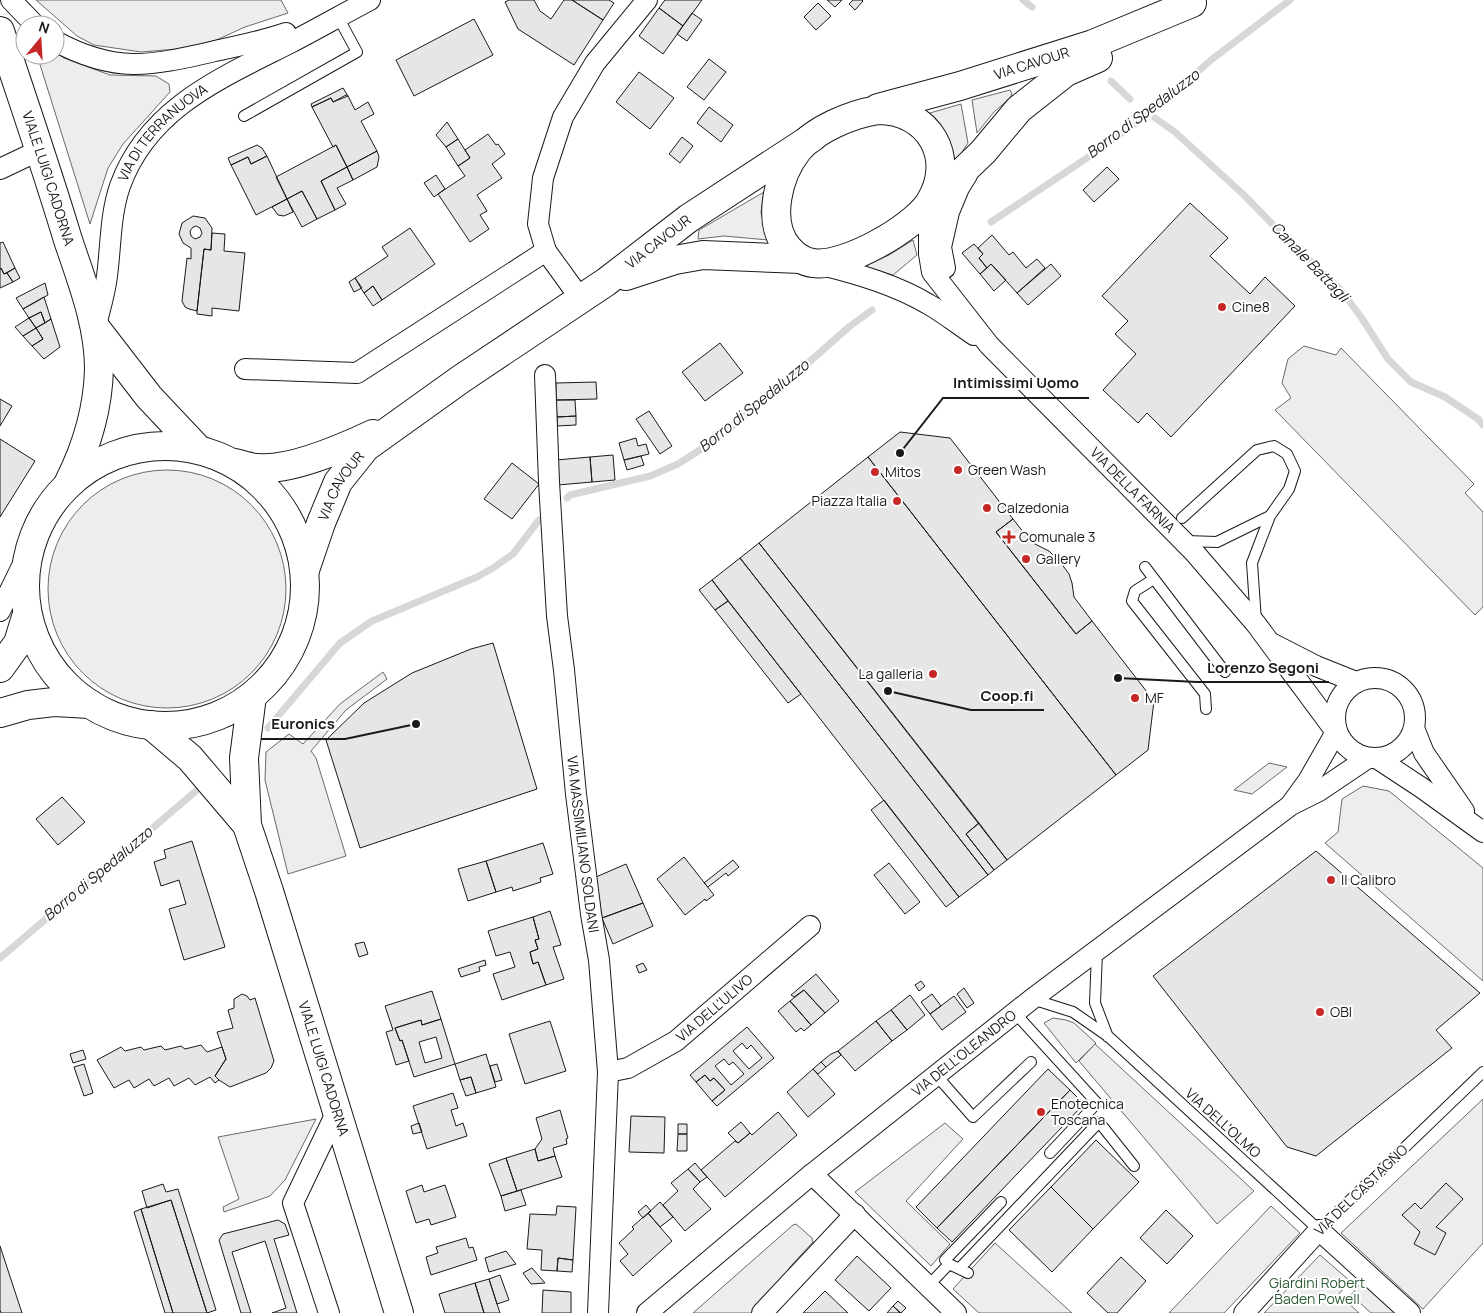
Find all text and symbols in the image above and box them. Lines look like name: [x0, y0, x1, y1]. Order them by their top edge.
north arrow: [15, 15, 65, 65]
text: N: [36, 17, 52, 38]
street label: VIA CAVOUR: [991, 42, 1072, 84]
water label: Borro di Spedaluzzo: [1082, 63, 1204, 163]
street label: VIA DI TERRANUOVA: [113, 79, 211, 184]
street label: VIALE LUIGI CADORNA: [18, 108, 79, 248]
street label: VIA CAVOUR: [621, 210, 695, 273]
water label: Canale Battagli: [1267, 217, 1356, 308]
place label: Cine8: [1232, 297, 1270, 316]
marker: Cine8: [1216, 301, 1228, 313]
water label: Borro di Spedaluzzo: [694, 354, 814, 457]
callout: Intimissimi Uomo: [943, 368, 1089, 398]
text: Intimissimi Uomo: [953, 372, 1079, 393]
street label: VIA DELLA FARNIA: [1086, 443, 1180, 537]
street label: VIA CAVOUR: [313, 447, 368, 523]
place label: Green Wash: [968, 460, 1046, 479]
place label: Mitos: [885, 462, 921, 481]
marker: Green Wash: [952, 464, 964, 476]
marker: Mitos: [869, 466, 881, 478]
place label: Piazza Italia: [812, 491, 887, 510]
marker: Piazza Italia: [891, 495, 903, 507]
place label: Calzedonia: [997, 498, 1069, 517]
marker: Calzedonia: [981, 502, 993, 514]
place label: Comunale 3: [1019, 527, 1096, 546]
marker: Comunale 3: [1003, 531, 1015, 543]
place label: Gallery: [1036, 549, 1081, 568]
marker: Gallery: [1020, 553, 1032, 565]
callout: Lorenzo Segoni: [1197, 652, 1329, 682]
text: Lorenzo Segoni: [1207, 657, 1319, 678]
place label: La galleria: [858, 664, 923, 683]
marker: La galleria: [927, 668, 939, 680]
callout: Coop.fi: [971, 680, 1044, 710]
text: Coop.fi: [980, 685, 1034, 706]
place label: MF: [1145, 688, 1164, 707]
marker: MF: [1129, 692, 1141, 704]
callout: Euronics: [261, 709, 345, 739]
text: Euronics: [271, 713, 335, 734]
street label: VIA MASSIMILIANO SOLDANI: [563, 755, 604, 934]
water label: Borro di Spedaluzzo: [39, 821, 158, 926]
place label: Il Calibro: [1341, 870, 1396, 889]
marker: Il Calibro: [1325, 874, 1337, 886]
street label: VIA DELL'ULIVO: [672, 970, 756, 1046]
street label: VIALE LUIGI CADORNA: [294, 999, 354, 1138]
place label: OBI: [1330, 1002, 1352, 1021]
street label: VIA DELL'OLEANDRO: [907, 1005, 1020, 1100]
marker: OBI: [1314, 1006, 1326, 1018]
street label: VIA DELL'OLMO: [1181, 1084, 1265, 1162]
place label: Enotecnica Toscana: [1051, 1094, 1124, 1129]
marker: Enotecnica Toscana: [1035, 1106, 1047, 1118]
street label: VIA DEL CASTAGNO: [1310, 1140, 1412, 1239]
park label: Giardini Robert Baden Powell: [1269, 1273, 1365, 1308]

